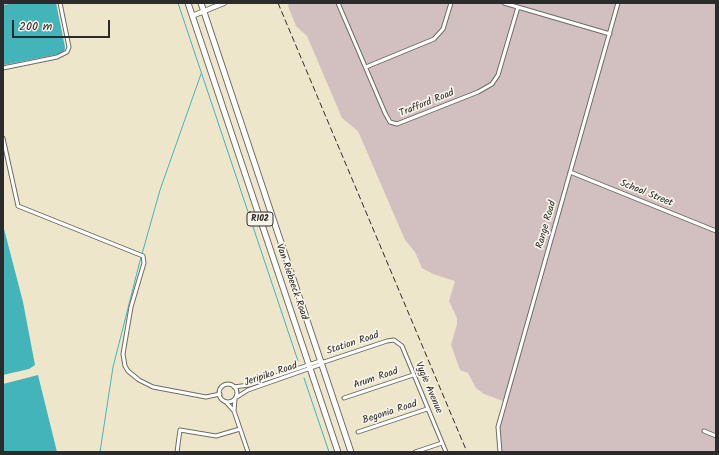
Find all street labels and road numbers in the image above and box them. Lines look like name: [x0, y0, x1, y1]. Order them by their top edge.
street label: Trafford Road: [398, 88, 456, 120]
street label: School Street: [618, 178, 674, 210]
street label: Range Road: [534, 200, 560, 250]
road number: R102: [247, 212, 273, 226]
street label: Van Riebeeck Road: [272, 242, 310, 322]
street label: Station Road: [325, 330, 381, 358]
street label: Jeripiko Road: [243, 360, 299, 390]
street label: Vygie Avenue: [412, 360, 444, 416]
street label: Arum Road: [352, 366, 400, 392]
street label: Begonia Road: [361, 399, 419, 427]

